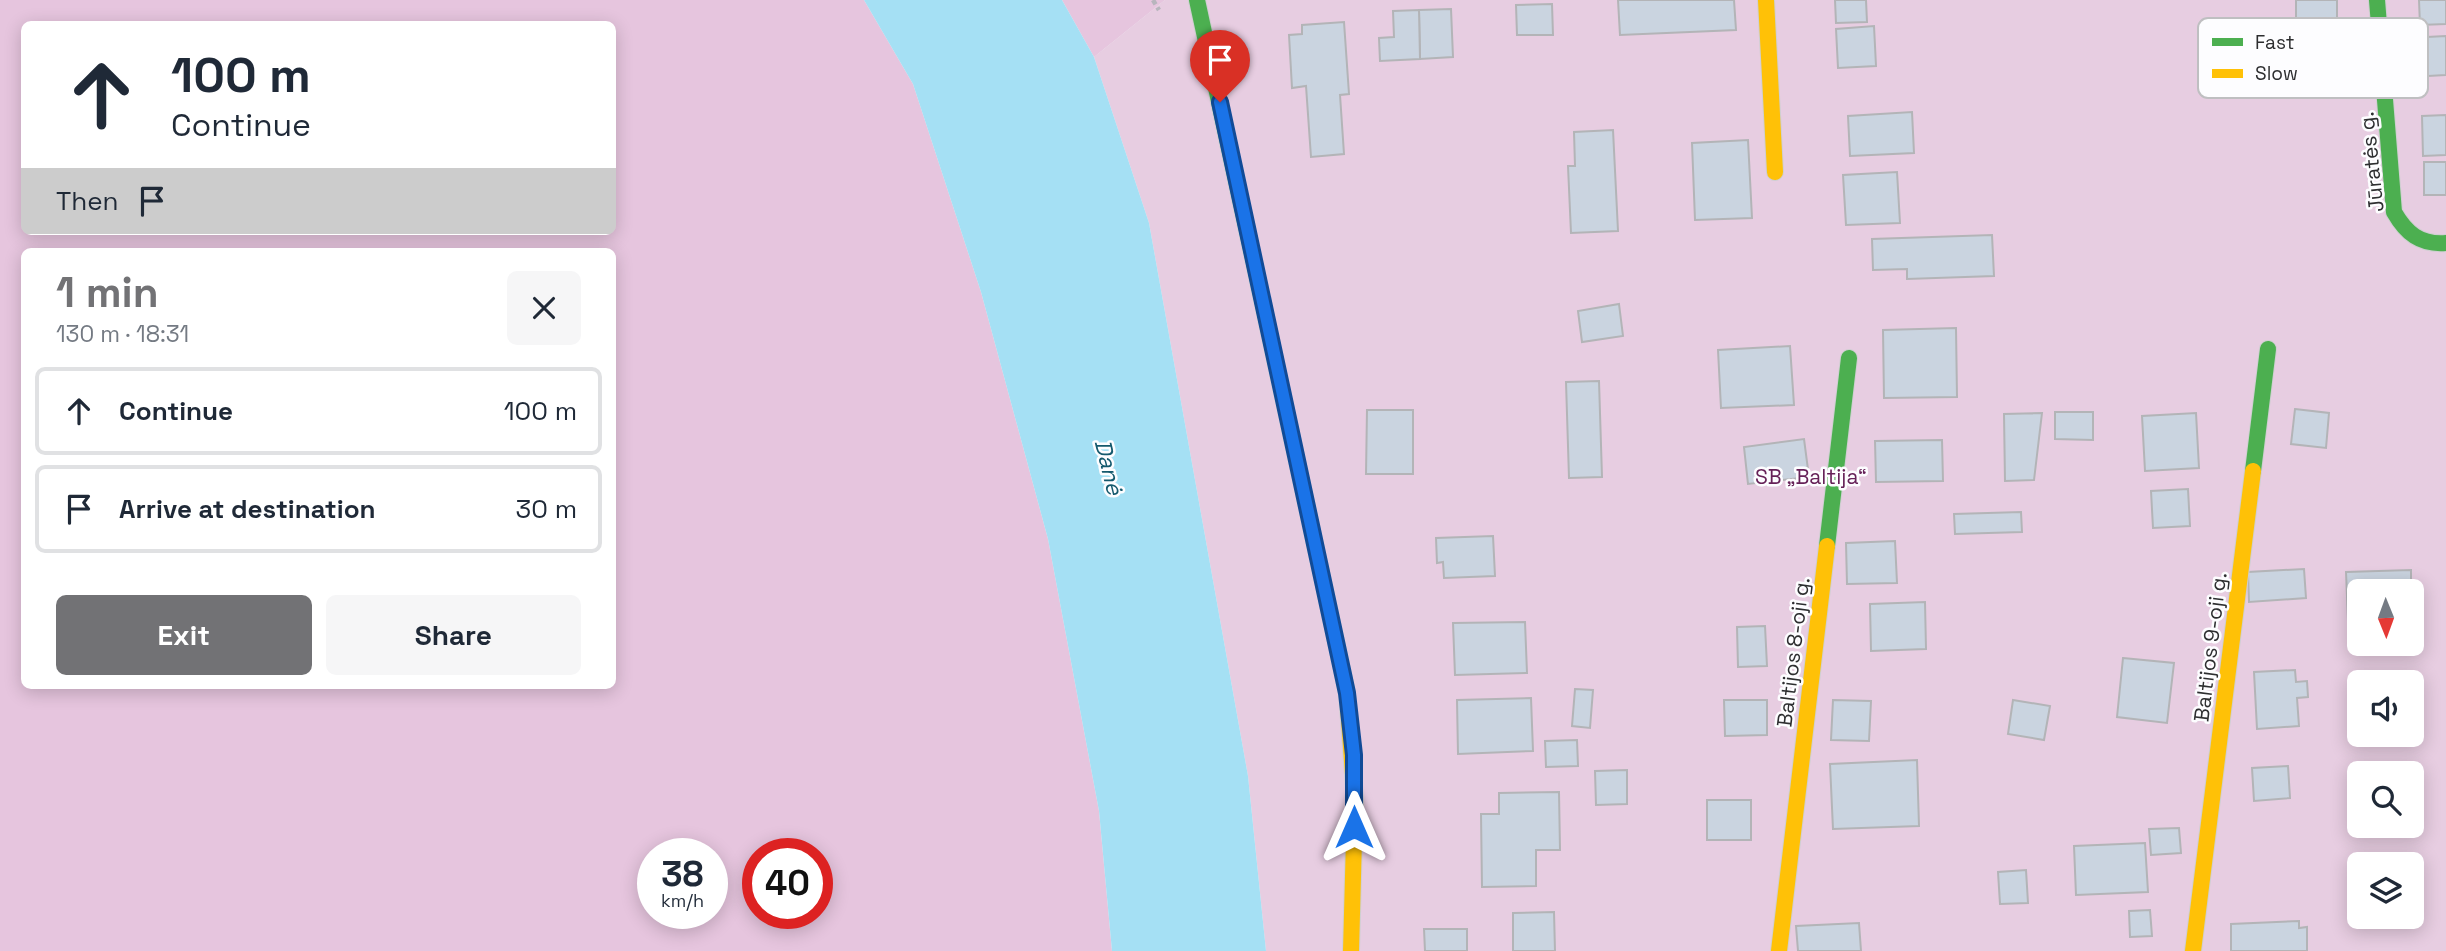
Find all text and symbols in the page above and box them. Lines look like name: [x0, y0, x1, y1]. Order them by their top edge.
legend: [2198, 18, 2428, 98]
pin: [1190, 30, 1250, 102]
text: Fast: [2255, 30, 2295, 55]
icon: arrive: [1201, 41, 1239, 79]
text: 100 m: [171, 44, 311, 106]
icon: ahead: [56, 49, 147, 140]
text: Slow: [2255, 61, 2298, 86]
text: Continue: [171, 105, 311, 145]
street label: Jūratės g.: [2352, 110, 2390, 214]
icon: arrive: [133, 182, 171, 220]
text: Then: [56, 184, 119, 218]
text: 1 min: [56, 266, 159, 319]
button: close: [507, 271, 581, 345]
text: 130 m · 18:31: [56, 319, 189, 349]
icon: ahead: [60, 392, 98, 430]
text: Continue: [119, 394, 233, 428]
text: 100 m: [504, 394, 577, 428]
water label: Danė: [1088, 436, 1131, 499]
park label: SB „Baltija“: [1755, 463, 1867, 490]
icon: arrive: [60, 490, 98, 528]
text: Arrive at destination: [119, 492, 376, 526]
text: 30 m: [516, 492, 577, 526]
street label: Baltijos 9-oji g.: [2187, 571, 2233, 723]
street label: Baltijos 8-oji g.: [1770, 576, 1816, 728]
north arrow: [2347, 579, 2424, 656]
map controls: [2347, 579, 2424, 929]
button: Exit: [56, 595, 312, 675]
button: Share: [326, 595, 581, 675]
button: sound: [2347, 670, 2424, 747]
button: search: [2347, 761, 2424, 838]
position arrow: [1317, 790, 1391, 864]
speed limit sign: 40: [742, 838, 833, 929]
text: 38: [661, 852, 704, 896]
button: layers: [2347, 852, 2424, 929]
text: km/h: [661, 889, 704, 912]

